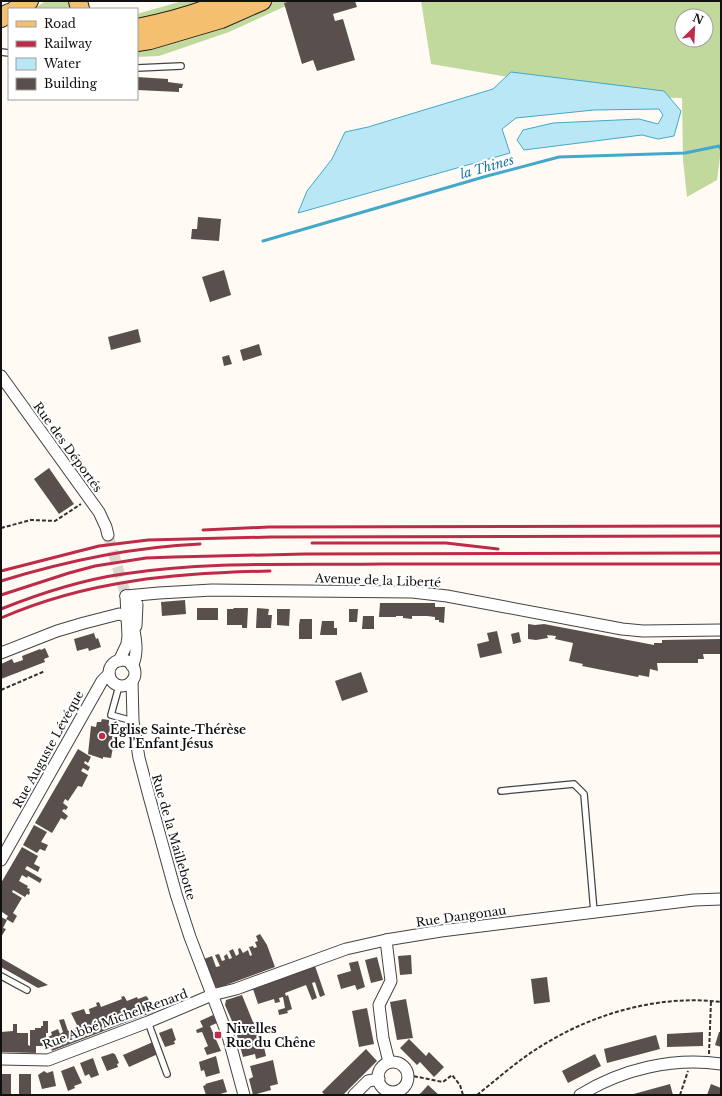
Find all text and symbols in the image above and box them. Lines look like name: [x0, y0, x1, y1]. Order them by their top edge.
legend: [8, 8, 138, 100]
north arrow: [674, 8, 714, 48]
text: N: [690, 10, 706, 28]
text: Road: [44, 16, 76, 31]
text: Railway: [44, 36, 93, 51]
text: Water: [43, 56, 81, 71]
text: Building: [44, 76, 98, 91]
water label: la Thines: [458, 151, 516, 183]
street label: Rue des Déportés: [30, 399, 106, 495]
street label: Avenue de la Liberté: [314, 570, 441, 590]
street label: Rue Auguste Lévéque: [9, 687, 87, 810]
place label: Église Sainte-Thérèse de l'Enfant Jésus: [110, 721, 246, 751]
marker: Église Sainte-Thérèse de l'Enfant Jésus: [97, 731, 107, 741]
street label: Rue de la Maillebotte: [149, 772, 199, 902]
street label: Rue Dangonau: [415, 902, 507, 930]
street label: Rue Abbé Michel Renard: [40, 986, 190, 1052]
place label: Nivelles Rue du Chêne: [226, 1021, 316, 1050]
marker: Nivelles Rue du Chêne: [213, 1030, 223, 1040]

